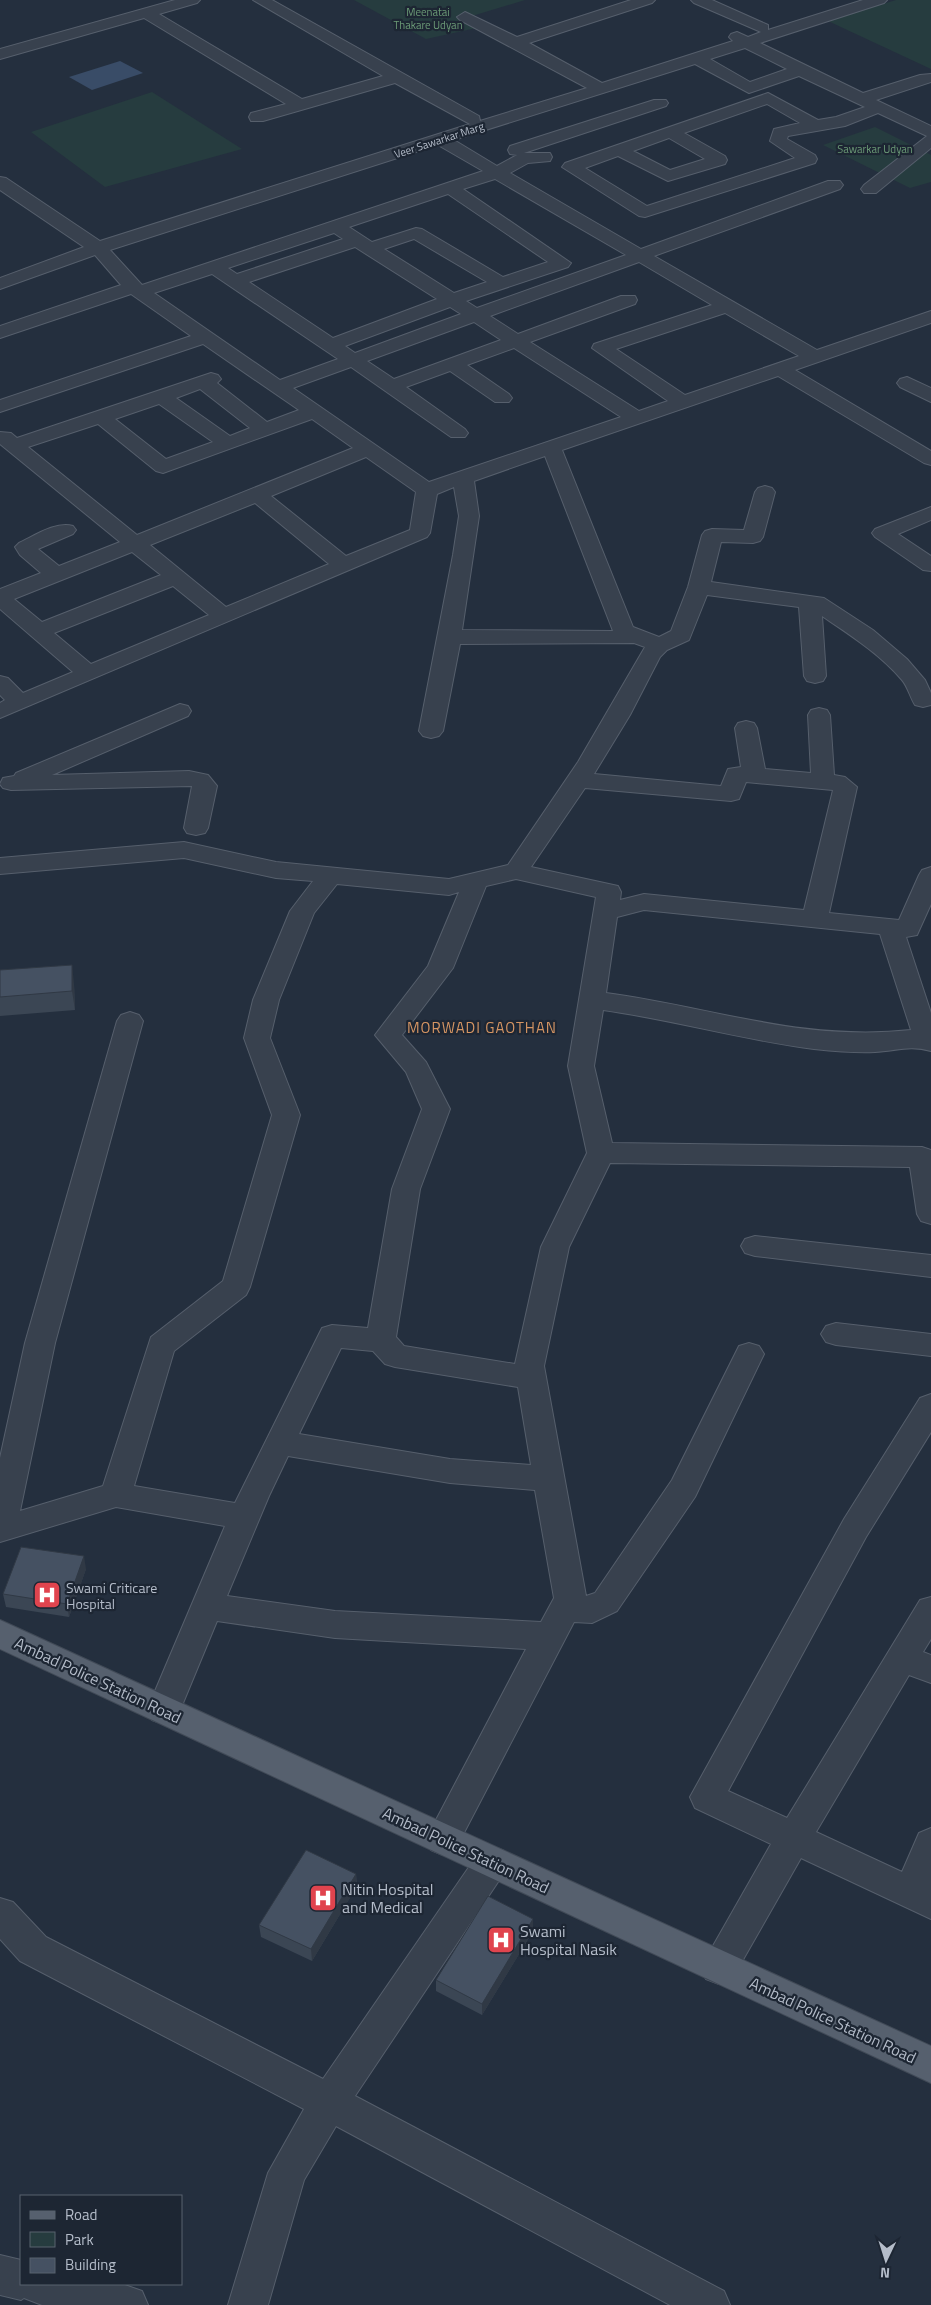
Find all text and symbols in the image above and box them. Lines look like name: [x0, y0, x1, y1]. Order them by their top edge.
park label: Meenatai Thakare Udyan: [393, 4, 463, 33]
street label: Veer Sawarkar Marg: [392, 118, 486, 162]
park label: Sawarkar Udyan: [837, 141, 913, 157]
district label: MORWADI GAOTHAN: [407, 1016, 557, 1039]
place label: Swami Criticare Hospital: [66, 1577, 157, 1614]
hospital icon: Swami Criticare Hospital: [32, 1580, 62, 1610]
street label: Ambad Police Station Road: [11, 1631, 185, 1729]
street label: Ambad Police Station Road: [379, 1801, 553, 1899]
place label: Nitin Hospital and Medical: [342, 1877, 433, 1919]
hospital icon: Nitin Hospital and Medical: [308, 1883, 338, 1913]
place label: Swami Hospital Nasik: [520, 1919, 617, 1961]
hospital icon: Swami Hospital Nasik: [486, 1925, 516, 1955]
street label: Ambad Police Station Road: [746, 1971, 920, 2069]
legend: [20, 2195, 182, 2285]
text: Road: [65, 2203, 97, 2226]
text: Park: [65, 2228, 94, 2251]
north arrow: [861, 2235, 911, 2285]
text: Building: [65, 2253, 116, 2276]
text: N: [879, 2263, 891, 2284]

